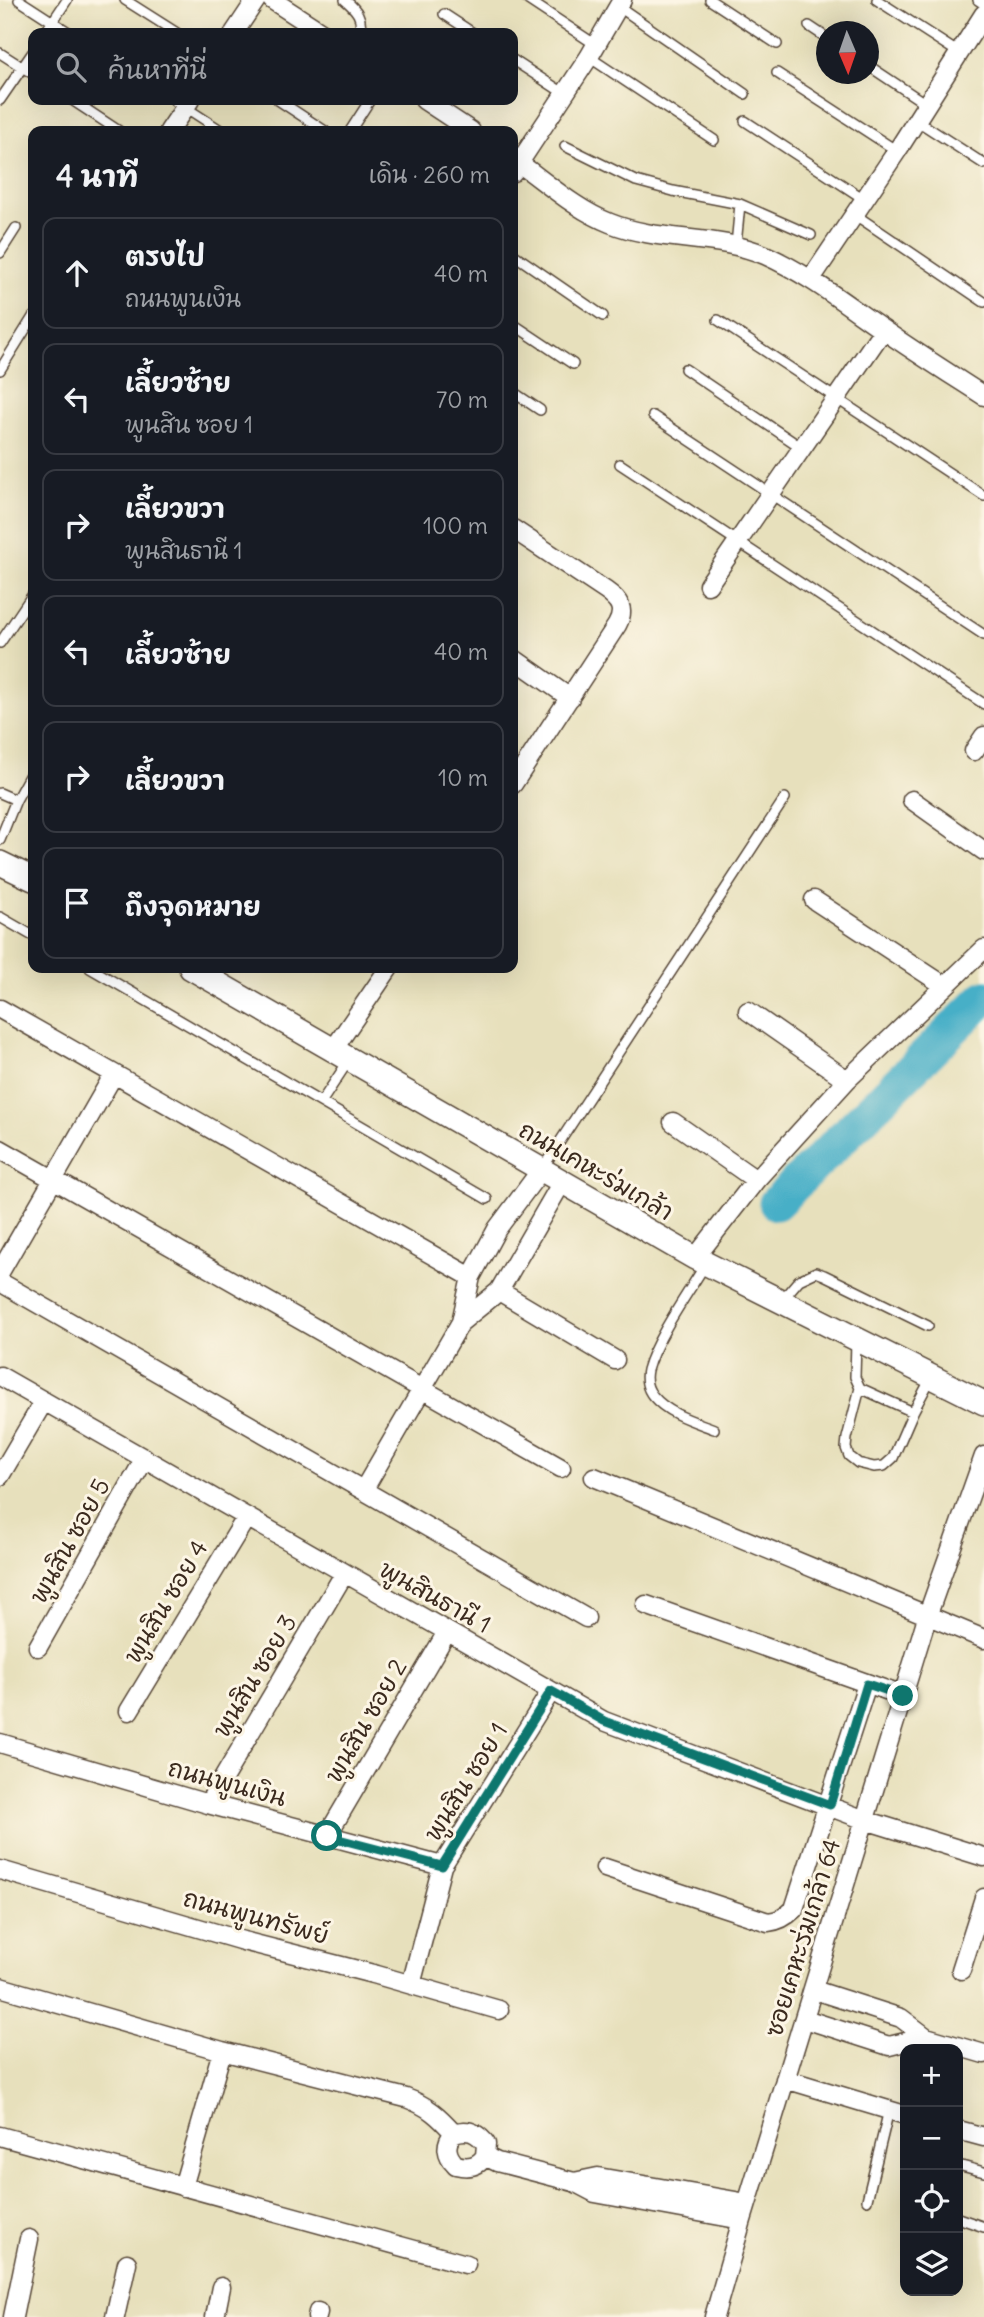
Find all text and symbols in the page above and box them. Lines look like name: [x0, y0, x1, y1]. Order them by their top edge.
north arrow: [816, 21, 879, 84]
search box: [28, 28, 518, 105]
icon: search: [52, 48, 90, 86]
text: ค้นหาที่นี่: [108, 53, 207, 86]
text: 4 นาที: [56, 157, 138, 195]
text: เดิน · 260 m: [369, 160, 490, 189]
text: ตรงไป: [125, 240, 205, 273]
icon: ahead: [58, 254, 96, 292]
text: 40 m: [434, 259, 488, 288]
text: ถนนพูนเงิน: [125, 284, 241, 313]
text: เลี้ยวซ้าย: [125, 366, 231, 399]
icon: left: [58, 380, 96, 418]
text: 70 m: [436, 385, 488, 414]
text: พูนสิน ซอย 1: [125, 410, 253, 439]
text: เลี้ยวขวา: [125, 492, 225, 525]
icon: right: [58, 506, 96, 544]
text: 100 m: [423, 511, 488, 540]
text: พูนสินธานี 1: [125, 536, 243, 565]
icon: left: [58, 632, 96, 670]
text: 40 m: [434, 637, 488, 666]
text: เลี้ยวซ้าย: [125, 638, 231, 671]
icon: right: [58, 758, 96, 796]
text: 10 m: [438, 763, 488, 792]
text: เลี้ยวขวา: [125, 764, 225, 797]
icon: arrive: [58, 884, 96, 922]
text: ถึงจุดหมาย: [125, 890, 261, 923]
street label: ถนนเคหะร่มเกล้า: [514, 1114, 679, 1226]
street label: พูนสิน ซอย 5: [23, 1473, 119, 1610]
street label: พูนสิน ซอย 4: [117, 1535, 217, 1670]
street label: พูนสินธานี 1: [373, 1553, 496, 1642]
street label: พูนสิน ซอย 3: [206, 1609, 306, 1744]
street label: พูนสิน ซอย 2: [318, 1653, 416, 1790]
route end: [887, 1680, 918, 1711]
street label: พูนสิน ซอย 1: [417, 1717, 517, 1848]
street label: ถนนพูนเงิน: [164, 1752, 290, 1816]
route start: [311, 1820, 342, 1851]
street label: ซอยเคหะร่มเกล้า 64: [758, 1835, 846, 2040]
street label: ถนนพูนทรัพย์: [179, 1882, 332, 1954]
map controls: [900, 2044, 963, 2296]
button: +: [900, 2044, 963, 2107]
button: −: [900, 2107, 963, 2170]
button: locate: [900, 2170, 963, 2233]
button: layers: [900, 2233, 963, 2296]

